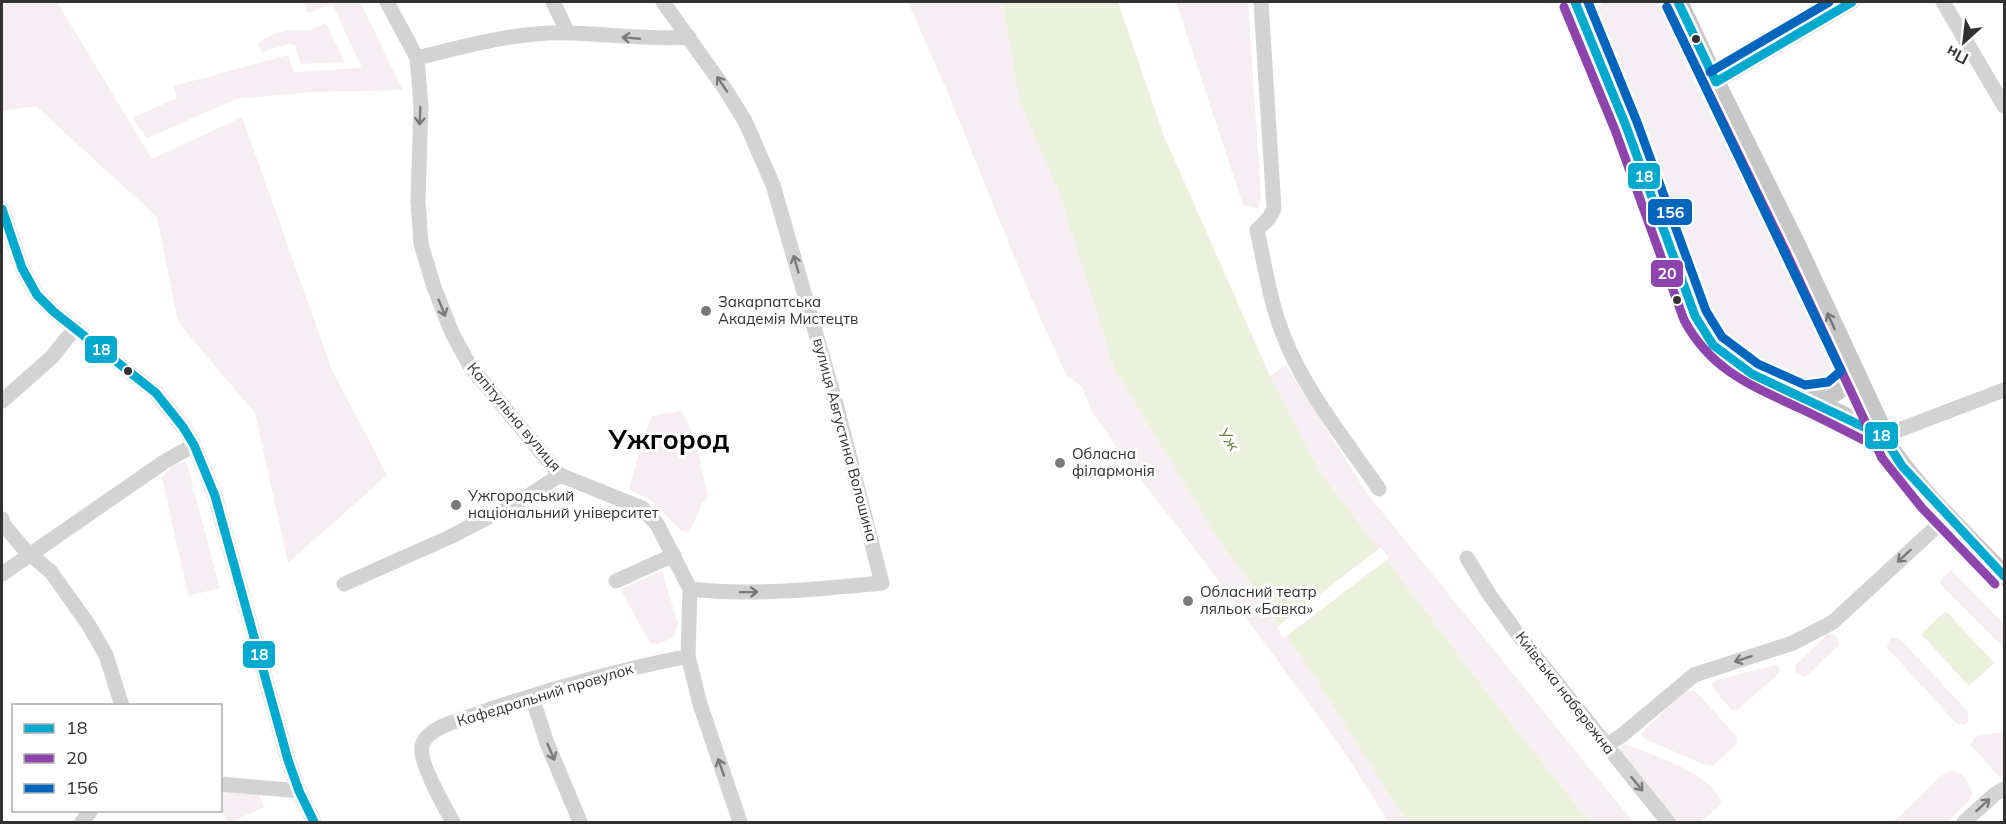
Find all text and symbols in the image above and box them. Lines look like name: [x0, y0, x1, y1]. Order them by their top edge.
north arrow: [1934, 12, 1994, 72]
one-way arrow: [621, 32, 641, 43]
unlabelled marker: [1690, 33, 1702, 45]
text: Пн: [1943, 41, 1972, 69]
one-way arrow: [716, 77, 728, 93]
one-way arrow: [415, 106, 426, 126]
line badge: 18: [1627, 162, 1661, 190]
text: 18: [1634, 166, 1654, 186]
line badge: 156: [1647, 198, 1693, 226]
text: 156: [1656, 202, 1685, 222]
one-way arrow: [790, 254, 801, 273]
line badge: 20: [1650, 259, 1684, 288]
text: 20: [1657, 263, 1677, 283]
place label: Закарпатська Академія Мистецтв: [718, 292, 858, 328]
unlabelled marker: [1671, 294, 1683, 306]
one-way arrow: [437, 298, 448, 316]
marker: Закарпатська Академія Мистецтв: [699, 304, 713, 318]
one-way arrow: [1825, 312, 1837, 330]
line badge: 18: [84, 335, 118, 364]
street label: вулиця Августина Волошина: [809, 336, 882, 544]
text: 18: [91, 339, 111, 359]
street label: Капітульна вулиця: [463, 358, 566, 475]
unlabelled marker: [122, 365, 134, 377]
line badge: 18: [1864, 421, 1899, 450]
district label: Ужгород: [608, 422, 729, 456]
water label: Уж: [1214, 424, 1245, 455]
text: 18: [1871, 425, 1891, 445]
place label: Обласна філармонія: [1072, 444, 1155, 480]
marker: Обласна філармонія: [1053, 456, 1067, 470]
place label: Ужгородський національний університет: [467, 486, 659, 522]
marker: Ужгородський національний університет: [449, 498, 463, 512]
one-way arrow: [1897, 549, 1912, 564]
place label: Обласний театр ляльок «Бавка»: [1200, 582, 1317, 618]
one-way arrow: [738, 586, 758, 598]
marker: Обласний театр ляльок «Бавка»: [1181, 594, 1195, 608]
street label: Київська набережна: [1512, 627, 1619, 758]
line badge: 18: [242, 640, 276, 669]
text: 18: [249, 644, 269, 664]
one-way arrow: [1734, 654, 1753, 665]
street label: Кафедральний провулок: [454, 658, 636, 730]
legend: [12, 704, 222, 812]
text: 18: [66, 716, 88, 739]
one-way arrow: [546, 742, 557, 760]
text: 20: [66, 746, 88, 769]
one-way arrow: [715, 758, 726, 777]
text: 156: [66, 776, 98, 799]
one-way arrow: [1631, 776, 1644, 792]
one-way arrow: [1976, 798, 1991, 812]

